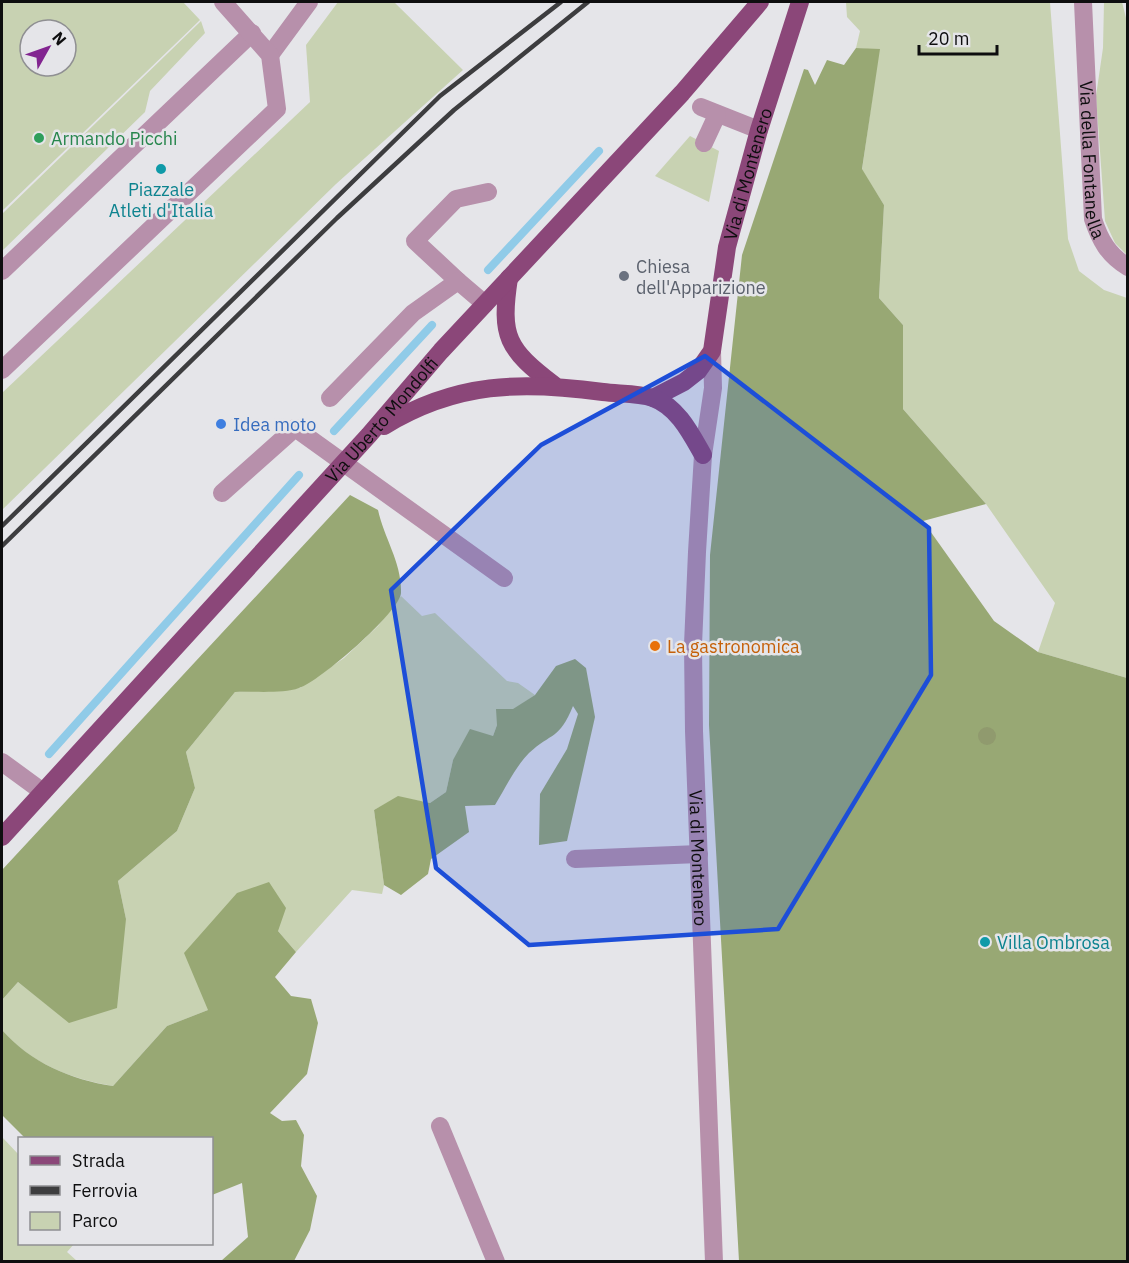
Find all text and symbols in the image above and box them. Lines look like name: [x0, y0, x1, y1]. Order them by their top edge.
north arrow: [18, 18, 78, 78]
scale bar: [919, 18, 997, 56]
text: N: [48, 27, 71, 49]
text: 20 m: [928, 27, 970, 50]
street label: Via della Fontanella: [1075, 80, 1111, 243]
street label: Via di Montenero: [718, 105, 777, 243]
place label: Armando Picchi: [51, 127, 178, 150]
marker: Armando Picchi: [32, 131, 46, 145]
marker: Piazzale Atleti d'Italia: [154, 162, 168, 176]
place label: Piazzale Atleti d'Italia: [109, 178, 214, 222]
place label: Chiesa dell'Apparizione: [636, 255, 766, 299]
marker: Chiesa dell'Apparizione: [617, 269, 631, 283]
street label: Via Uberto Mondolfi: [320, 352, 443, 487]
place label: Idea moto: [233, 413, 316, 436]
marker: Idea moto: [214, 417, 228, 431]
place label: La gastronomica: [667, 635, 800, 658]
marker: La gastronomica: [648, 639, 662, 653]
street label: Via di Montenero: [685, 789, 713, 926]
place label: Villa Ombrosa: [997, 931, 1110, 954]
marker: Villa Ombrosa: [978, 935, 992, 949]
legend: [18, 1137, 213, 1245]
text: Strada: [72, 1149, 125, 1172]
text: Ferrovia: [72, 1179, 138, 1202]
text: Parco: [72, 1209, 118, 1232]

